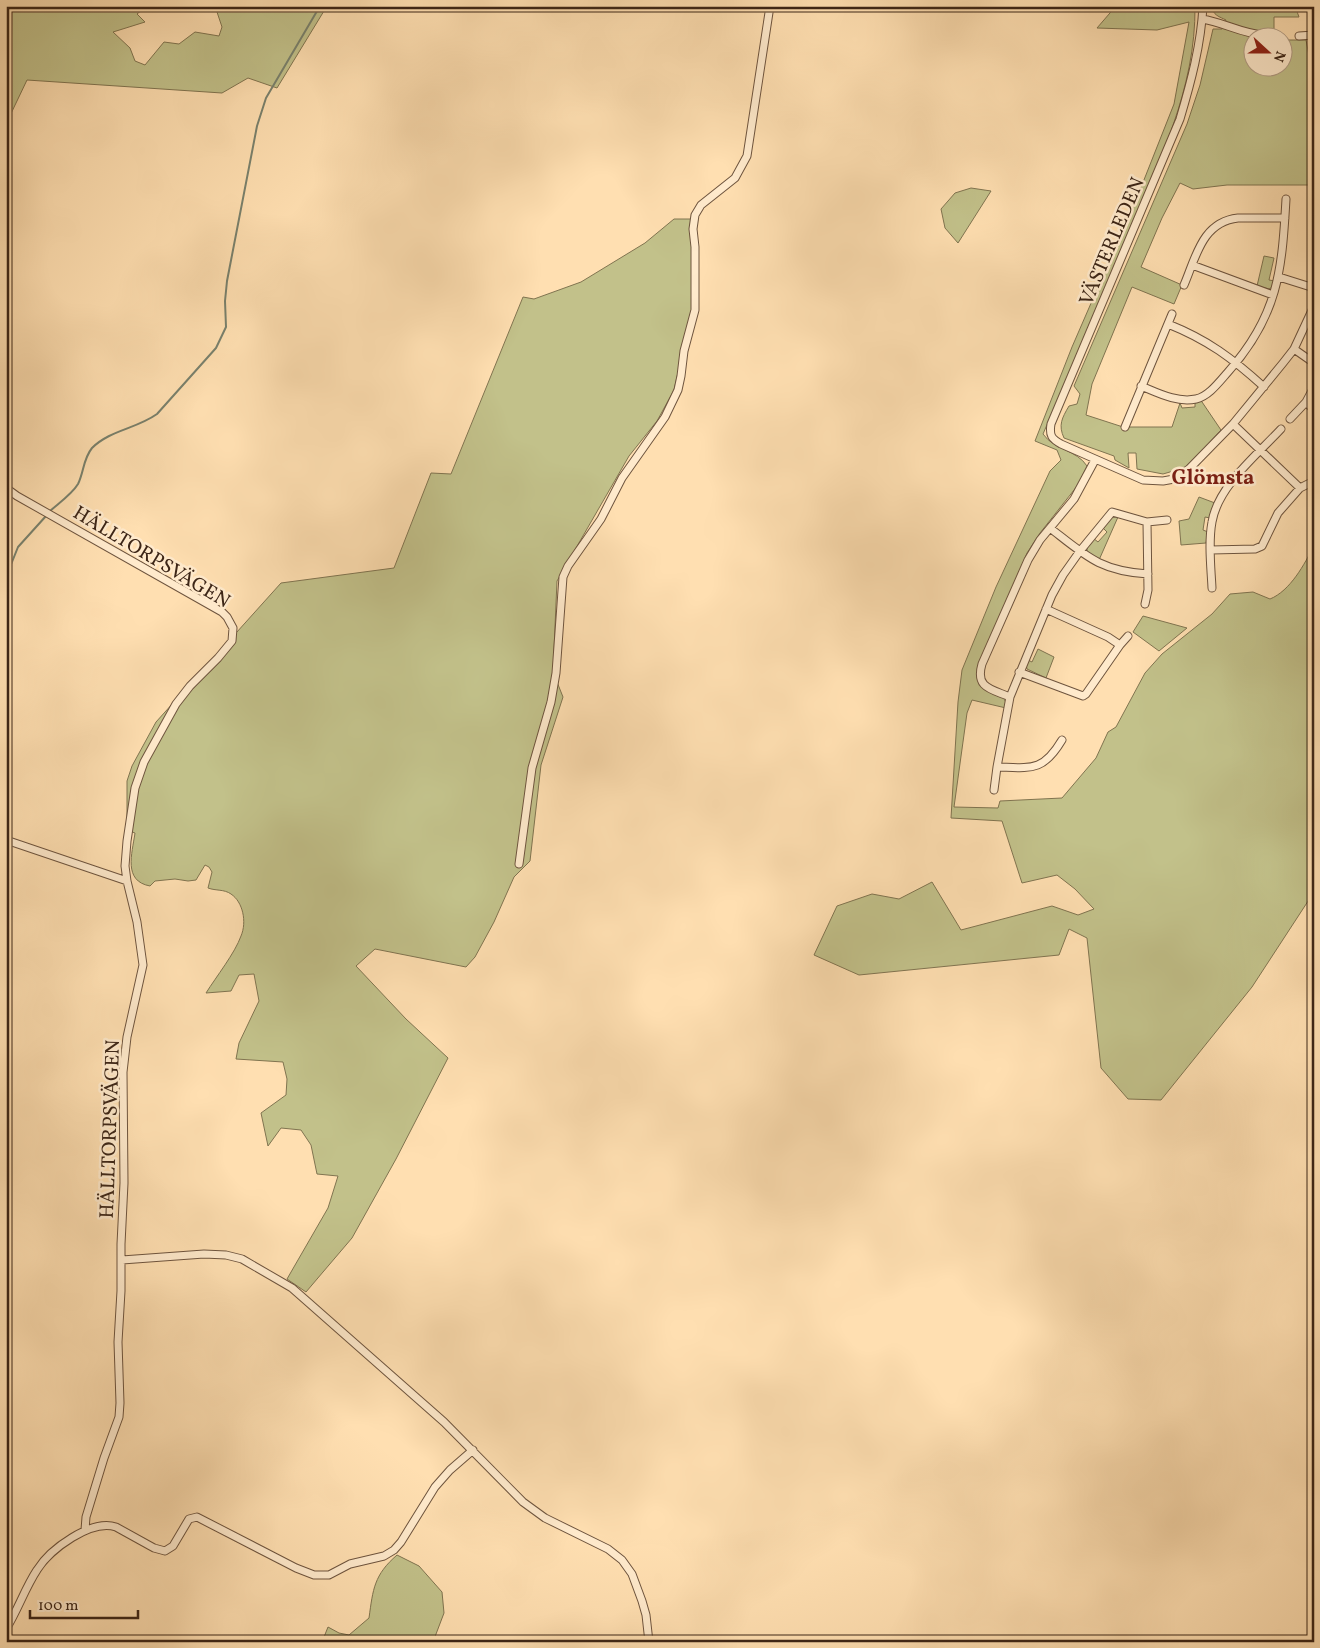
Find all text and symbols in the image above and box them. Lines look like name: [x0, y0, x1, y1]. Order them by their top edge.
north arrow: [1242, 28, 1292, 78]
text: N: [1268, 48, 1289, 64]
street label: VÄSTERLEDEN: [1073, 173, 1153, 310]
district label: Glömsta: [1171, 464, 1255, 493]
street label: HÄLLTORPSVÄGEN: [67, 500, 235, 616]
street label: HÄLLTORPSVÄGEN: [94, 1039, 128, 1219]
scale bar: [30, 1588, 138, 1620]
text: 100 m: [38, 1596, 78, 1617]

